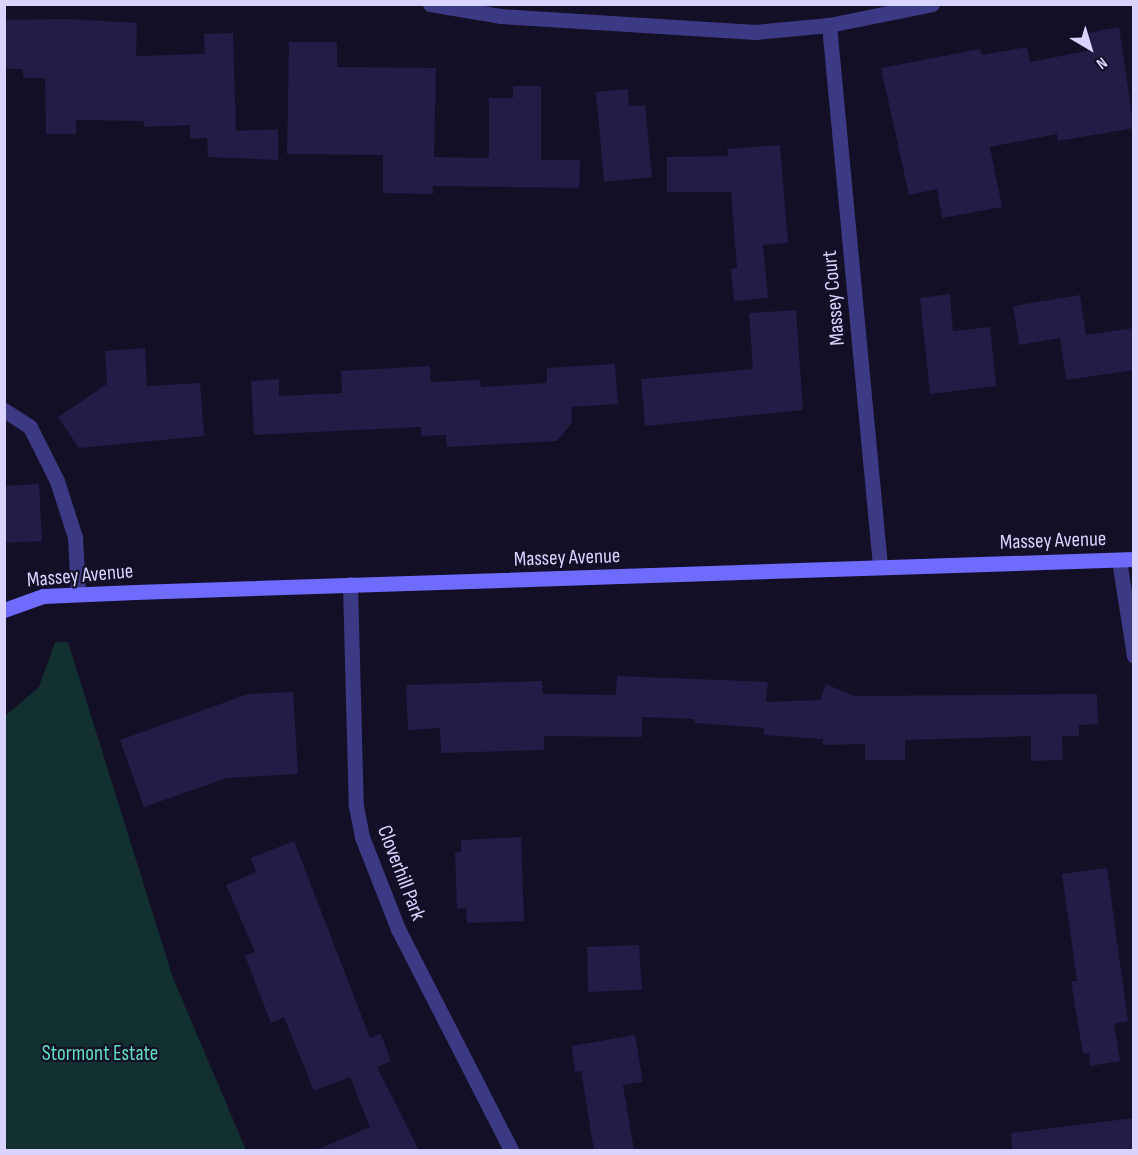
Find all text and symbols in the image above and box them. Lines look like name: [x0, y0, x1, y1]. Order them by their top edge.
north arrow: [1060, 18, 1120, 78]
text: N: [1092, 52, 1111, 73]
street label: Massey Court: [817, 249, 851, 347]
street label: Massey Avenue: [999, 527, 1107, 555]
street label: Massey Avenue: [513, 544, 621, 572]
street label: Massey Avenue: [26, 559, 134, 593]
street label: Cloverhill Park: [371, 822, 431, 924]
park label: Stormont Estate: [42, 1041, 158, 1067]

